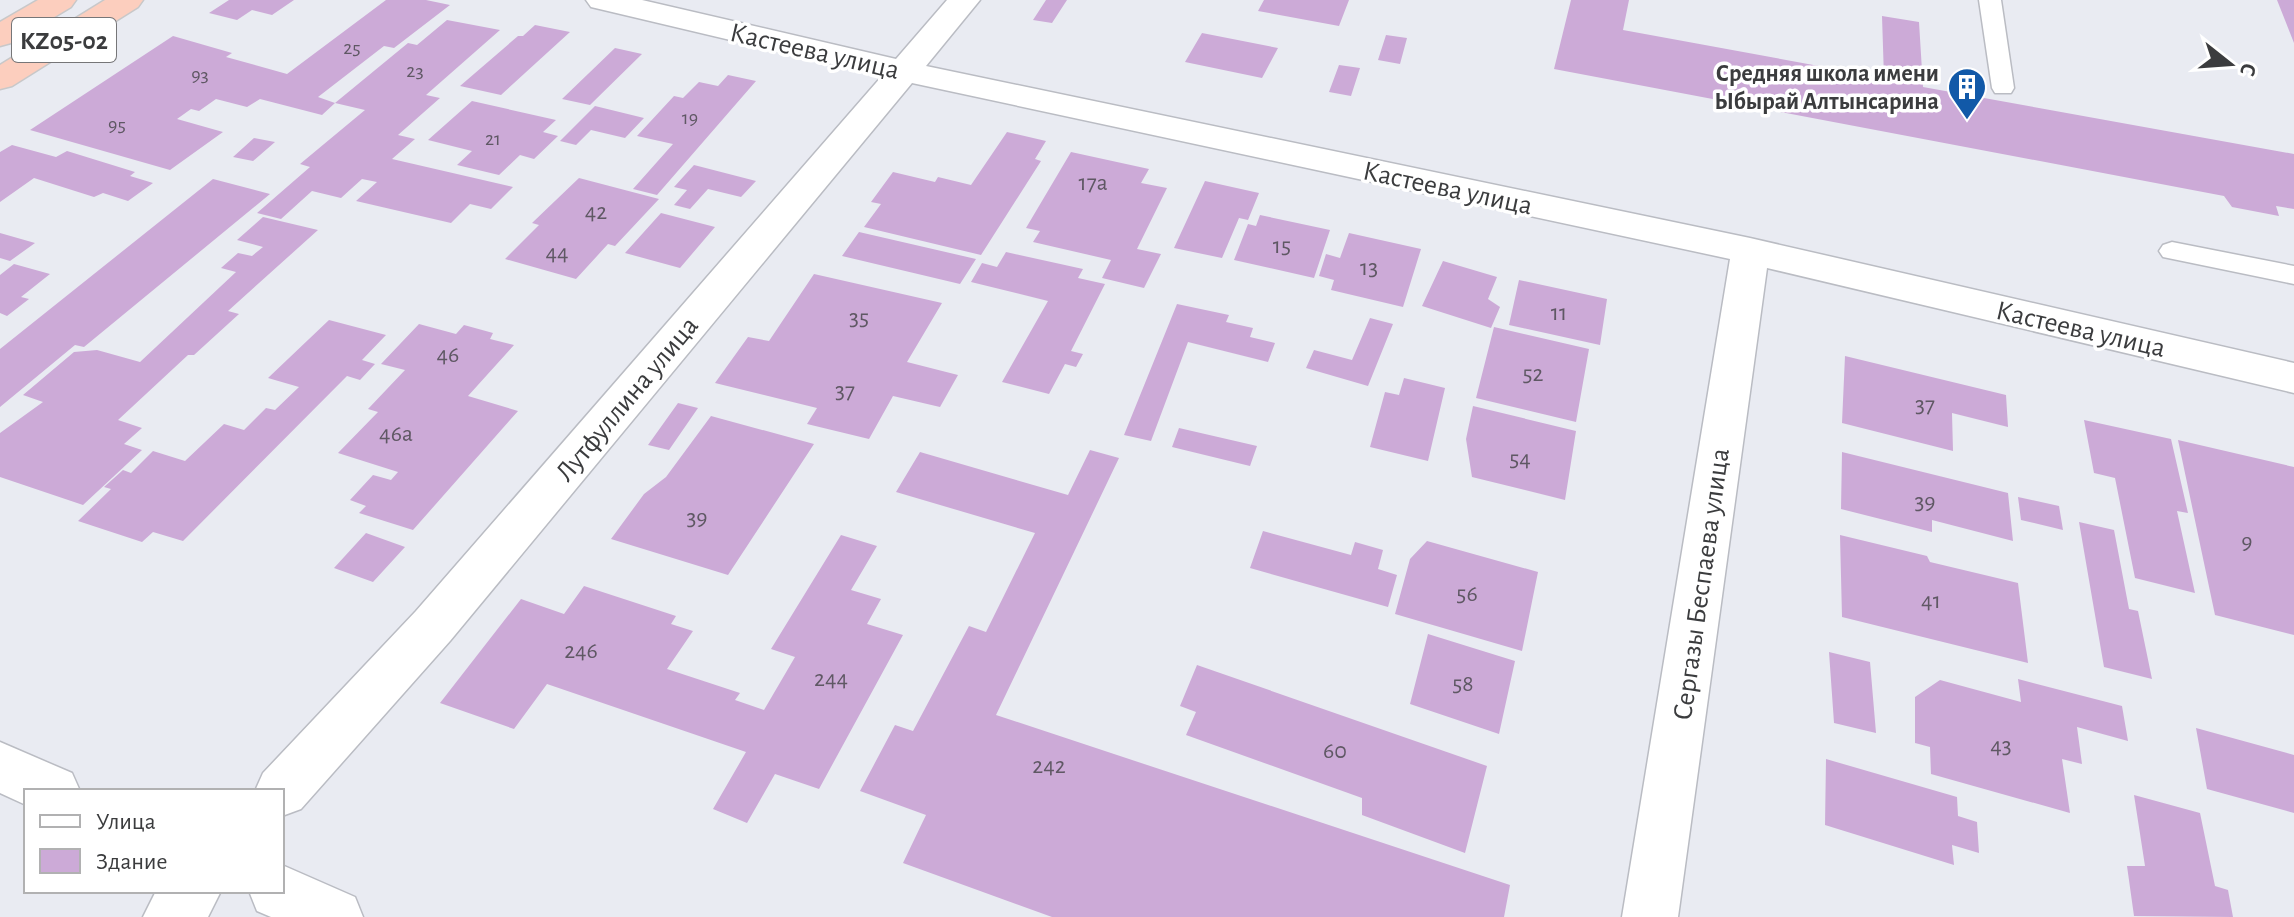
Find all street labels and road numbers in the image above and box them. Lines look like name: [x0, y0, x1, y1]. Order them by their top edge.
road number: KZ05-02: [12, 18, 116, 62]
street label: Кастеева улица: [727, 19, 902, 85]
street label: Кастеева улица: [1360, 157, 1535, 221]
street label: Кастеева улица: [1993, 297, 2168, 363]
street label: Лутфуллина улица: [551, 312, 704, 487]
street label: Сергазы Беспаева улица: [1669, 446, 1735, 722]

